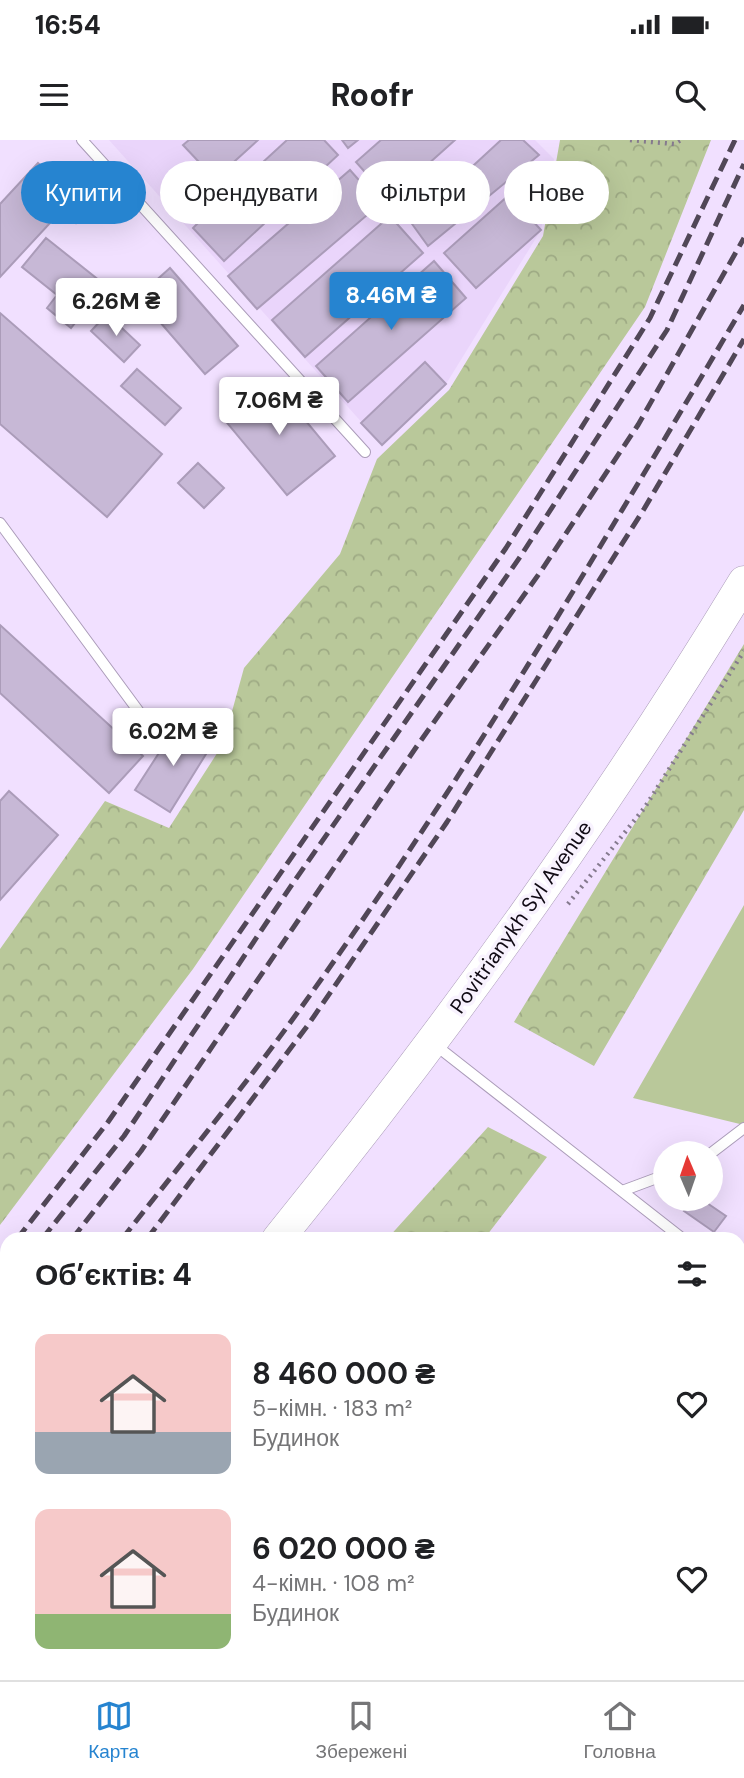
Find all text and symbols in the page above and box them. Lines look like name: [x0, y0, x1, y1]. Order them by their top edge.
text: 16:54: [35, 8, 101, 42]
text: Roofr: [330, 74, 414, 116]
icon: menu: [35, 76, 73, 114]
icon: search: [671, 76, 709, 114]
chip: Купити: [21, 161, 146, 224]
chip: Орендувати: [160, 161, 342, 224]
chip: Фільтри: [356, 161, 490, 224]
chip: Нове: [504, 161, 609, 224]
pin: 8.46M ₴: [326, 272, 456, 332]
pin: 6.26M ₴: [51, 278, 181, 338]
text: 8.46M ₴: [345, 280, 437, 310]
text: 6.26M ₴: [72, 286, 160, 316]
pin: 7.06M ₴: [214, 378, 344, 437]
text: 7.06M ₴: [235, 385, 323, 415]
pin: 6.02M ₴: [108, 708, 238, 768]
text: 6.02M ₴: [128, 716, 218, 746]
street label: Povitrianykh Syl Avenue: [444, 815, 598, 1019]
north arrow: [653, 1141, 723, 1211]
map controls: [653, 1141, 723, 1211]
text: Об’єктів: 4: [35, 1255, 192, 1294]
icon: filters: [673, 1255, 711, 1293]
text: 8 460 000 ₴: [252, 1354, 435, 1393]
icon: home: [91, 1362, 175, 1446]
icon: heart: [673, 1385, 711, 1423]
text: 5-кімн. · 183 m²: [252, 1393, 412, 1423]
text: Будинок: [252, 1423, 339, 1453]
text: 6 020 000 ₴: [252, 1529, 435, 1568]
icon: home: [91, 1537, 175, 1621]
icon: heart: [673, 1560, 711, 1598]
text: 4-кімн. · 108 m²: [252, 1568, 415, 1598]
text: Будинок: [252, 1598, 339, 1628]
tab: Карта: [88, 1697, 139, 1764]
tab: Збережені: [316, 1697, 407, 1764]
tab: Головна: [584, 1697, 656, 1764]

